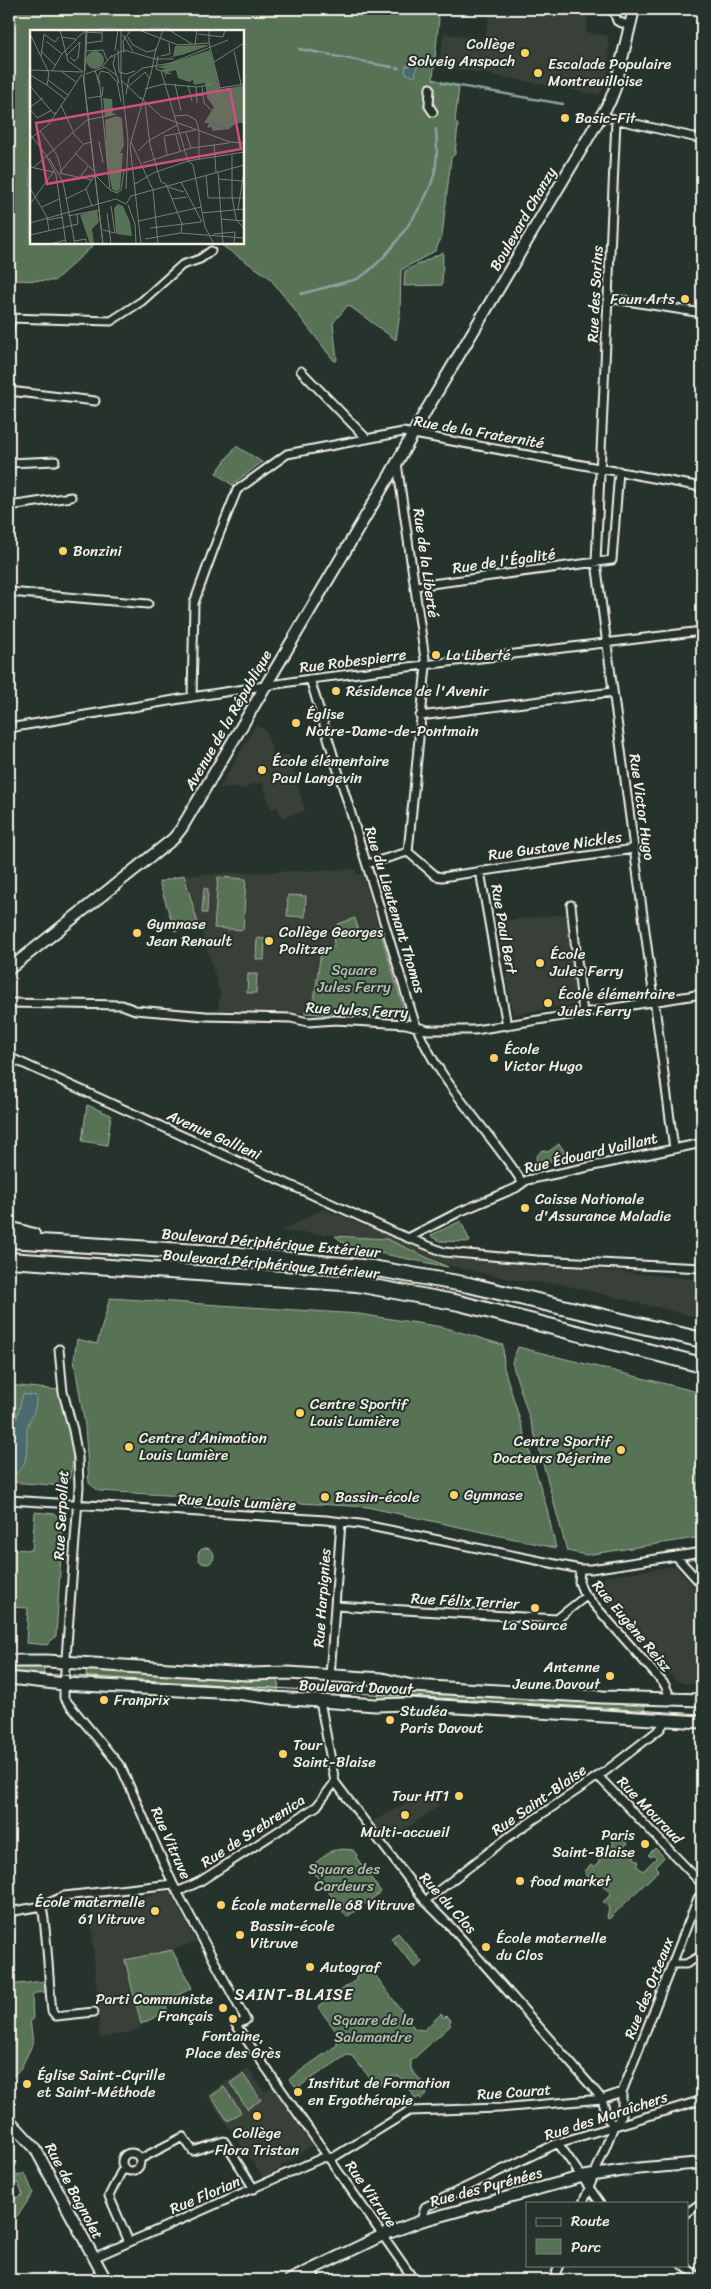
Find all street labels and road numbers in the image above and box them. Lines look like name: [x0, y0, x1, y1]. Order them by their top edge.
street label: Boulevard Chanzy: [483, 162, 564, 276]
street label: Rue des Sorins: [579, 245, 611, 343]
street label: Rue de la Fraternité: [412, 408, 546, 456]
street label: Rue de la Liberté: [405, 507, 447, 620]
street label: Rue de l'Égalité: [451, 541, 557, 581]
street label: Rue Robespierre: [298, 642, 408, 680]
street label: Avenue de la République: [177, 645, 279, 796]
street label: Rue Victor Hugo: [622, 752, 662, 862]
street label: Rue du Lieutenant Thomas: [357, 823, 433, 997]
street label: Rue Gustave Nickles: [487, 824, 624, 868]
street label: Rue Paul Bert: [483, 882, 525, 977]
street label: Rue Jules Ferry: [305, 994, 409, 1026]
street label: Avenue Gallieni: [162, 1102, 266, 1168]
street label: Rue Édouard Vaillant: [522, 1125, 661, 1181]
street label: Boulevard Périphérique Extérieur: [161, 1220, 382, 1266]
street label: Boulevard Périphérique Intérieur: [162, 1242, 381, 1286]
street label: Rue Serpollet: [46, 1469, 76, 1561]
street label: Rue Louis Lumière: [177, 1486, 297, 1518]
street label: Rue Harpignies: [306, 1548, 338, 1648]
street label: Rue Eugène Reisz: [585, 1574, 679, 1679]
street label: Rue Félix Terrier: [410, 1585, 521, 1617]
street label: Boulevard Davout: [299, 1672, 414, 1702]
street label: Rue Saint-Blaise: [486, 1757, 592, 1843]
street label: Rue Mouraud: [611, 1770, 690, 1851]
street label: Rue de Srebrenica: [196, 1787, 311, 1875]
street label: Rue Vitruve: [143, 1802, 199, 1884]
street label: Rue du Clos: [413, 1866, 484, 1941]
street label: Rue des Orteaux: [617, 1933, 681, 2043]
street label: Rue Courat: [476, 2076, 552, 2108]
street label: Rue des Maraîchers: [541, 2084, 671, 2148]
street label: Rue de Bagnolet: [38, 2138, 111, 2244]
street label: Rue Vitruve: [338, 2155, 404, 2233]
street label: Rue des Pyrénées: [427, 2159, 546, 2214]
street label: Rue Florian: [166, 2168, 244, 2222]

